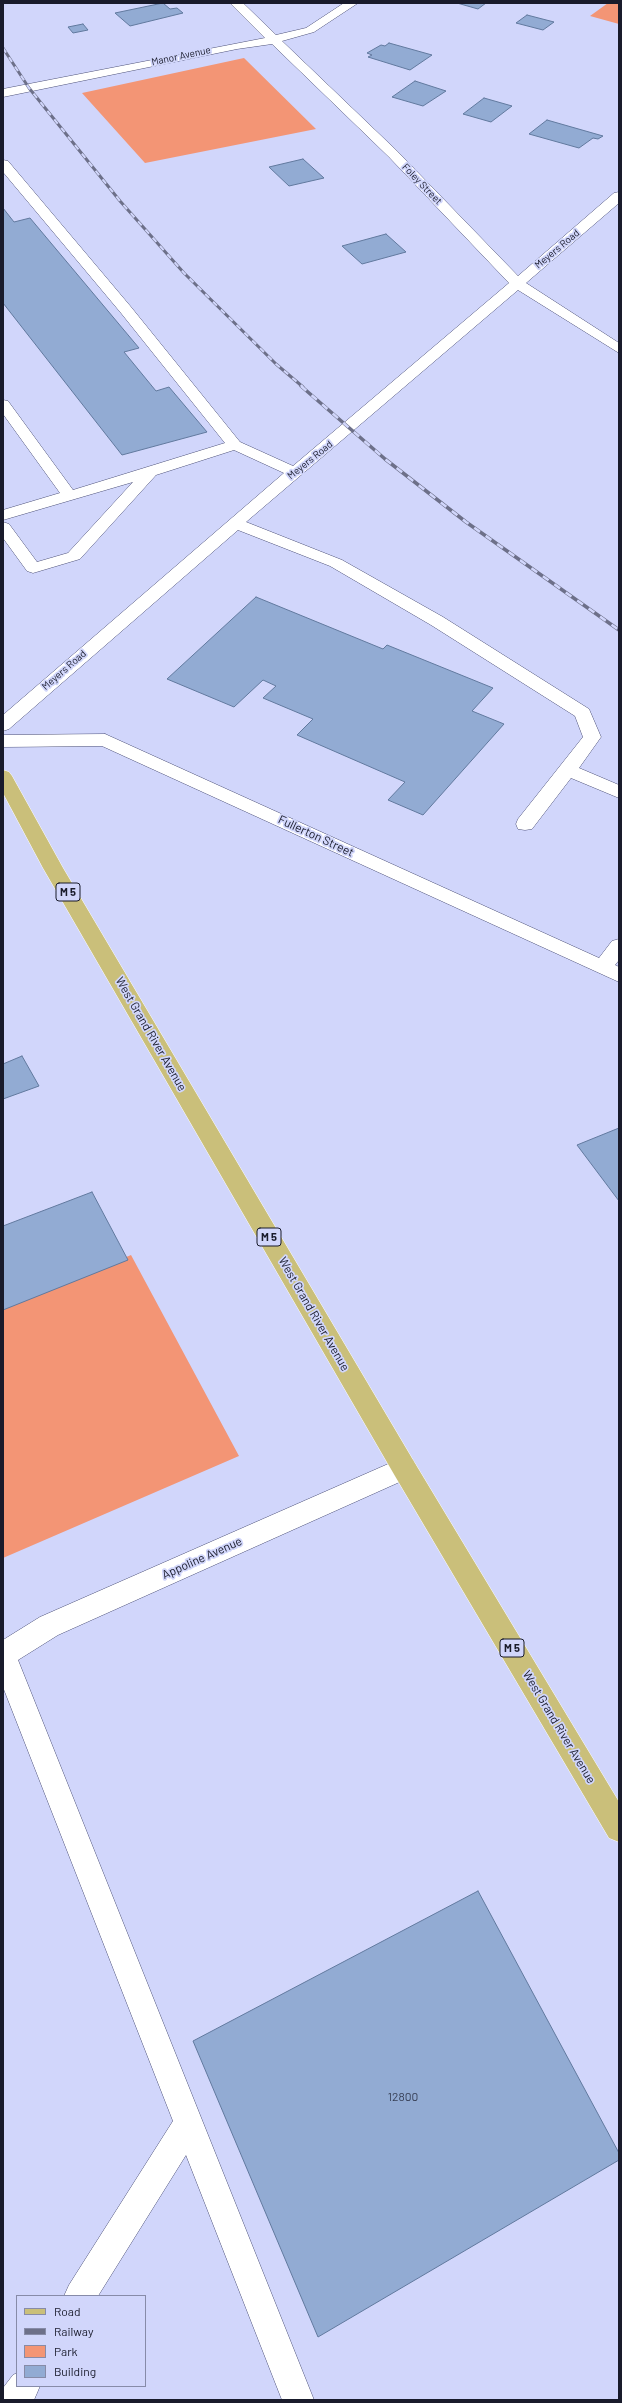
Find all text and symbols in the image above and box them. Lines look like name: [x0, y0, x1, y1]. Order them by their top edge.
street label: Manor Avenue: [150, 44, 212, 68]
street label: Foley Street: [400, 161, 444, 207]
street label: Meyers Road: [532, 227, 582, 271]
street label: Meyers Road: [285, 438, 335, 482]
street label: Meyers Road: [39, 648, 89, 692]
street label: Fullerton Street: [276, 812, 356, 860]
road number: M 5: [56, 883, 80, 901]
street label: West Grand River Avenue: [112, 974, 190, 1094]
road number: M 5: [257, 1228, 281, 1246]
street label: West Grand River Avenue: [275, 1254, 353, 1374]
street label: Appoline Avenue: [160, 1534, 244, 1582]
road number: M 5: [500, 1639, 524, 1657]
street label: West Grand River Avenue: [520, 1668, 598, 1786]
house number: 12800: [388, 2090, 418, 2104]
legend: [16, 2295, 146, 2387]
text: Road: [54, 2304, 81, 2318]
text: Railway: [54, 2324, 93, 2338]
text: Park: [54, 2344, 78, 2358]
text: Building: [54, 2364, 96, 2378]

